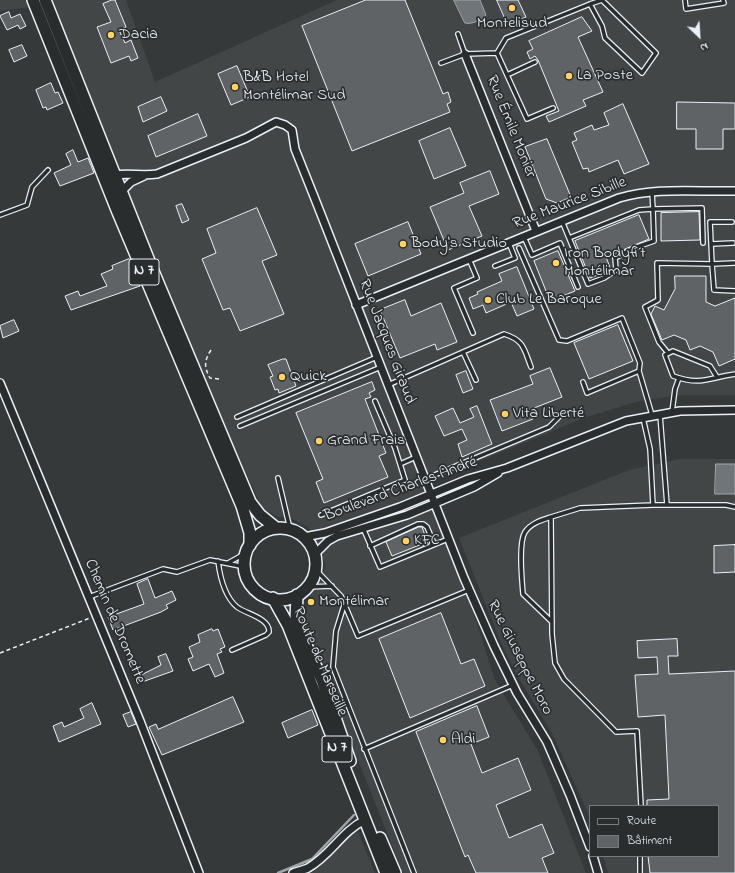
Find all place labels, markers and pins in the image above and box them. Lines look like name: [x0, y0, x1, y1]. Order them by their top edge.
marker: Montelisud: [507, 3, 517, 13]
place label: Montelisud: [477, 14, 547, 34]
place label: Dacia: [119, 25, 158, 45]
marker: Dacia: [106, 30, 116, 40]
place label: La Poste: [577, 66, 633, 86]
place label: B&B Hotel Montélimar Sud: [243, 68, 345, 106]
marker: La Poste: [564, 71, 574, 81]
marker: B&B Hotel Montélimar Sud: [230, 82, 240, 92]
place label: Body's Studio: [411, 234, 507, 254]
marker: Body's Studio: [398, 239, 408, 249]
place label: Iron Bodyfit Montélimar: [564, 244, 646, 282]
marker: Iron Bodyfit Montélimar: [551, 258, 561, 268]
place label: Club Le Baroque: [496, 290, 602, 310]
marker: Club Le Baroque: [483, 295, 493, 305]
place label: Quick: [290, 367, 326, 387]
marker: Quick: [277, 372, 287, 382]
place label: Vita Liberté: [513, 404, 584, 424]
marker: Vita Liberté: [500, 409, 510, 419]
place label: Grand Frais: [327, 431, 405, 451]
marker: Grand Frais: [314, 436, 324, 446]
place label: KFC: [414, 531, 440, 551]
marker: KFC: [401, 536, 411, 546]
place label: Montélimar: [319, 592, 389, 612]
marker: Montélimar: [306, 597, 316, 607]
place label: Aldi: [451, 730, 475, 750]
marker: Aldi: [438, 735, 448, 745]

